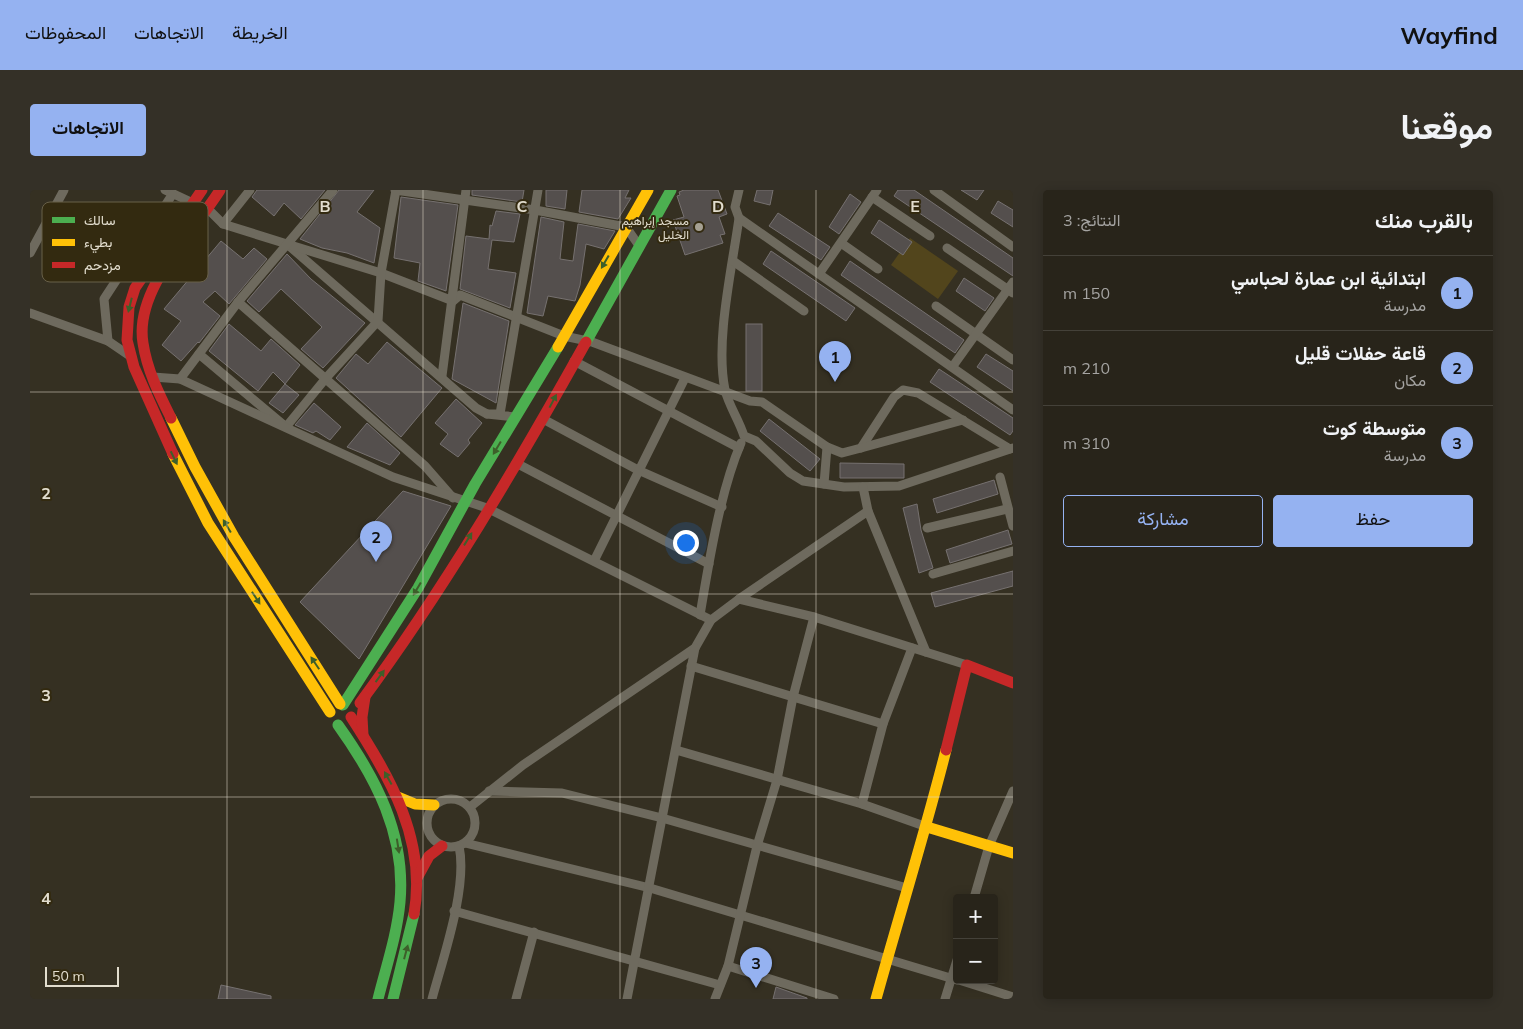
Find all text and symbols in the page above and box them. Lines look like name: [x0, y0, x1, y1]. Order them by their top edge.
text: Wayfind: [1400, 20, 1498, 50]
text: المحفوظات: [25, 21, 106, 44]
text: الاتجاهات: [134, 21, 204, 44]
text: الخريطة: [232, 21, 288, 44]
button: الاتجاهات: [30, 104, 146, 156]
text: موقعنا: [1400, 104, 1493, 148]
text: B: [319, 196, 331, 216]
text: C: [517, 196, 528, 216]
text: D: [712, 196, 724, 216]
text: E: [910, 196, 920, 216]
legend: [42, 202, 208, 282]
text: بالقرب منك: [1375, 207, 1473, 233]
text: النتائج: 3: [1063, 210, 1120, 230]
text: سالك: [84, 211, 115, 229]
place label: مسجد إبراهيم الخليل: [622, 213, 689, 243]
marker: مسجد إبراهيم الخليل: [693, 221, 705, 233]
text: بطيء: [84, 233, 112, 254]
text: مزدحم: [84, 256, 121, 274]
one-way arrow: [601, 256, 610, 269]
text: ابتدائية ابن عمارة لحباسي: [1231, 266, 1426, 290]
text: 150 m: [1063, 283, 1110, 303]
text: 1: [1452, 283, 1462, 303]
text: مدرسة: [1384, 295, 1426, 315]
one-way arrow: [126, 297, 134, 312]
pin: 1: [819, 341, 851, 382]
text: قاعة حفلات قليل: [1295, 341, 1426, 365]
text: 210 m: [1063, 358, 1110, 378]
text: 2: [1452, 358, 1462, 378]
text: مكان: [1394, 370, 1426, 390]
one-way arrow: [549, 393, 557, 408]
text: متوسطة كوت: [1323, 416, 1426, 440]
text: 310 m: [1063, 433, 1110, 453]
text: 3: [1452, 433, 1462, 453]
one-way arrow: [492, 441, 502, 454]
text: مدرسة: [1384, 445, 1426, 465]
one-way arrow: [169, 450, 178, 465]
text: 2: [41, 483, 51, 503]
button: مشاركة: [1063, 495, 1263, 547]
button: حفظ: [1273, 495, 1473, 547]
one-way arrow: [222, 520, 231, 533]
pin: 2: [360, 521, 392, 562]
your location: [673, 530, 699, 556]
one-way arrow: [463, 533, 472, 546]
one-way arrow: [412, 583, 421, 596]
one-way arrow: [251, 591, 260, 604]
one-way arrow: [310, 656, 320, 669]
one-way arrow: [375, 669, 385, 683]
text: 3: [41, 685, 51, 705]
one-way arrow: [384, 771, 392, 785]
one-way arrow: [394, 838, 402, 854]
text: 4: [41, 888, 51, 908]
map controls: [953, 894, 998, 984]
button: +: [953, 894, 998, 939]
button: −: [953, 939, 998, 984]
one-way arrow: [402, 944, 410, 959]
pin: 3: [740, 947, 772, 988]
scale bar: [45, 964, 119, 987]
text: 50 m: [52, 967, 85, 985]

